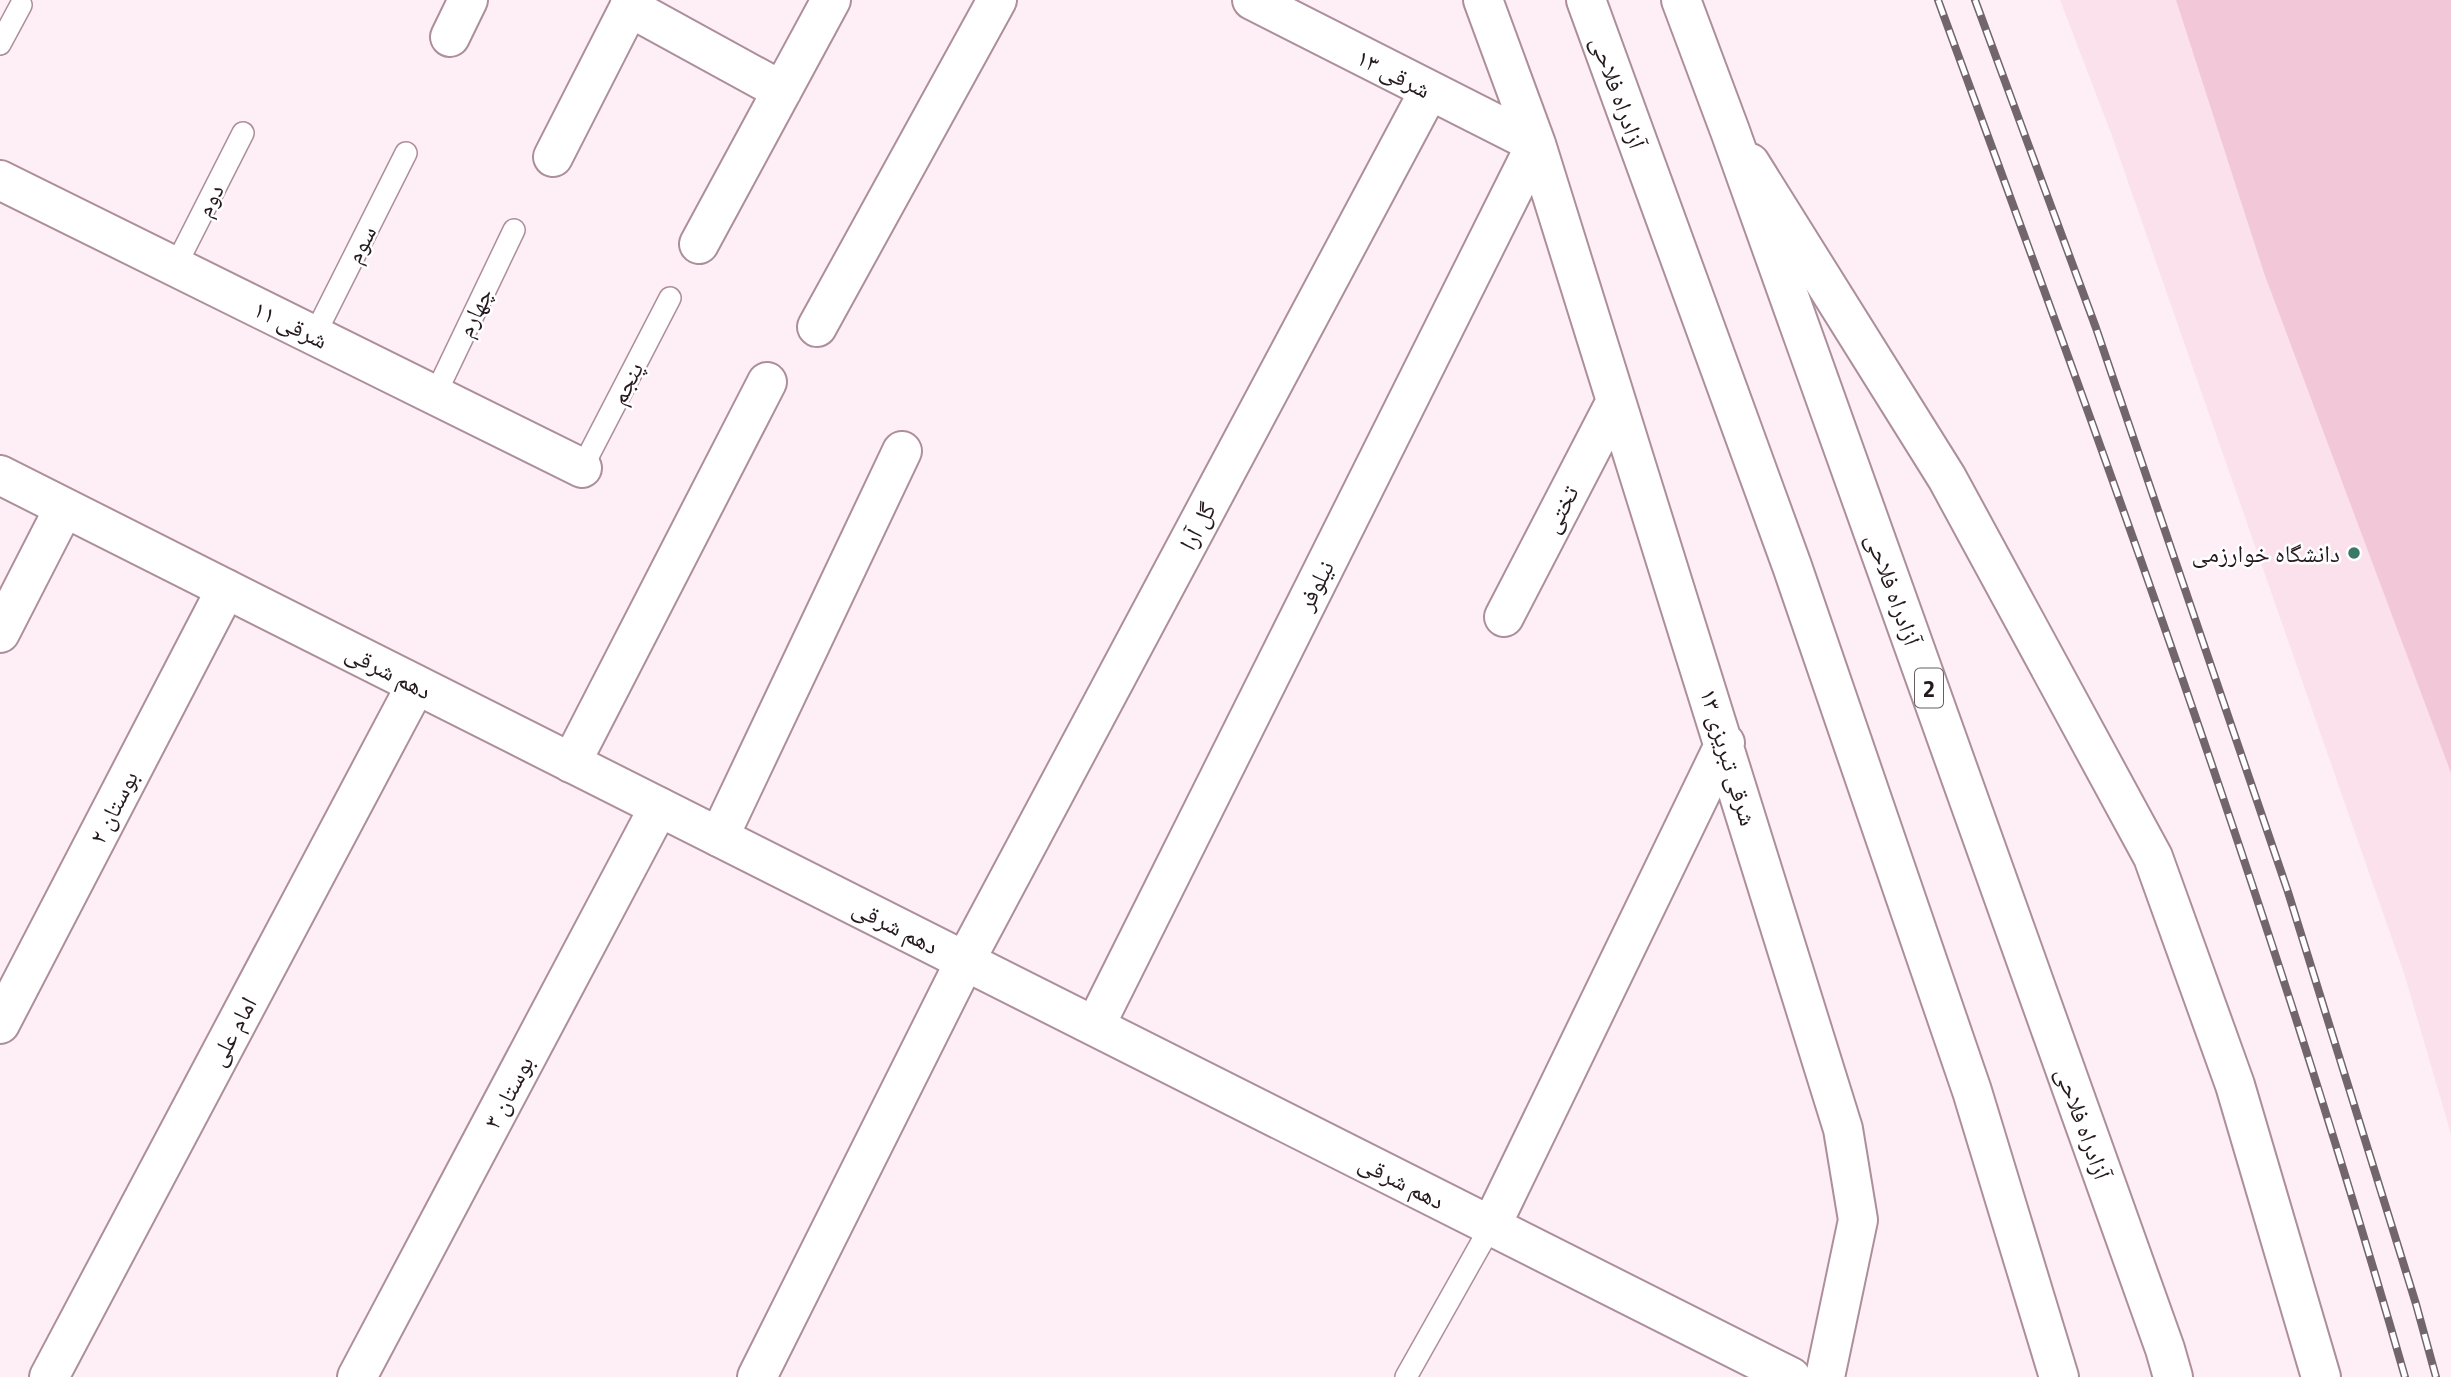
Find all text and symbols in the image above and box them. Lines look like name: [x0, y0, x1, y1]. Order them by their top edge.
street label: آزادراه فلاحی: [1582, 31, 1656, 154]
street label: ۱۳ شرقی: [1351, 39, 1437, 107]
street label: دوم: [185, 177, 233, 223]
street label: سوم: [335, 219, 385, 269]
street label: چهارم: [447, 281, 501, 343]
street label: ۱۱ شرقی: [248, 291, 334, 357]
street label: پنجم: [600, 355, 652, 411]
street label: تختی: [1533, 479, 1587, 539]
street label: گل آرا: [1169, 495, 1225, 557]
street label: آزادراه فلاحی: [1857, 528, 1931, 651]
place label: دانشگاه خوارزمی: [2192, 535, 2340, 571]
marker: دانشگاه خوارزمی: [2346, 545, 2362, 561]
street label: نیلوفر: [1287, 554, 1343, 617]
street label: دهم شرقی: [340, 634, 438, 708]
road number: 2: [1915, 668, 1943, 708]
street label: ۱۳ شرقی تبریزی: [1691, 684, 1767, 830]
street label: بوستان ۲: [79, 764, 147, 850]
street label: دهم شرقی: [847, 889, 945, 963]
street label: امام علی: [199, 990, 265, 1072]
street label: بوستان ۳: [474, 1049, 542, 1135]
street label: آزادراه فلاحی: [2047, 1062, 2121, 1185]
street label: دهم شرقی: [1353, 1144, 1451, 1218]

